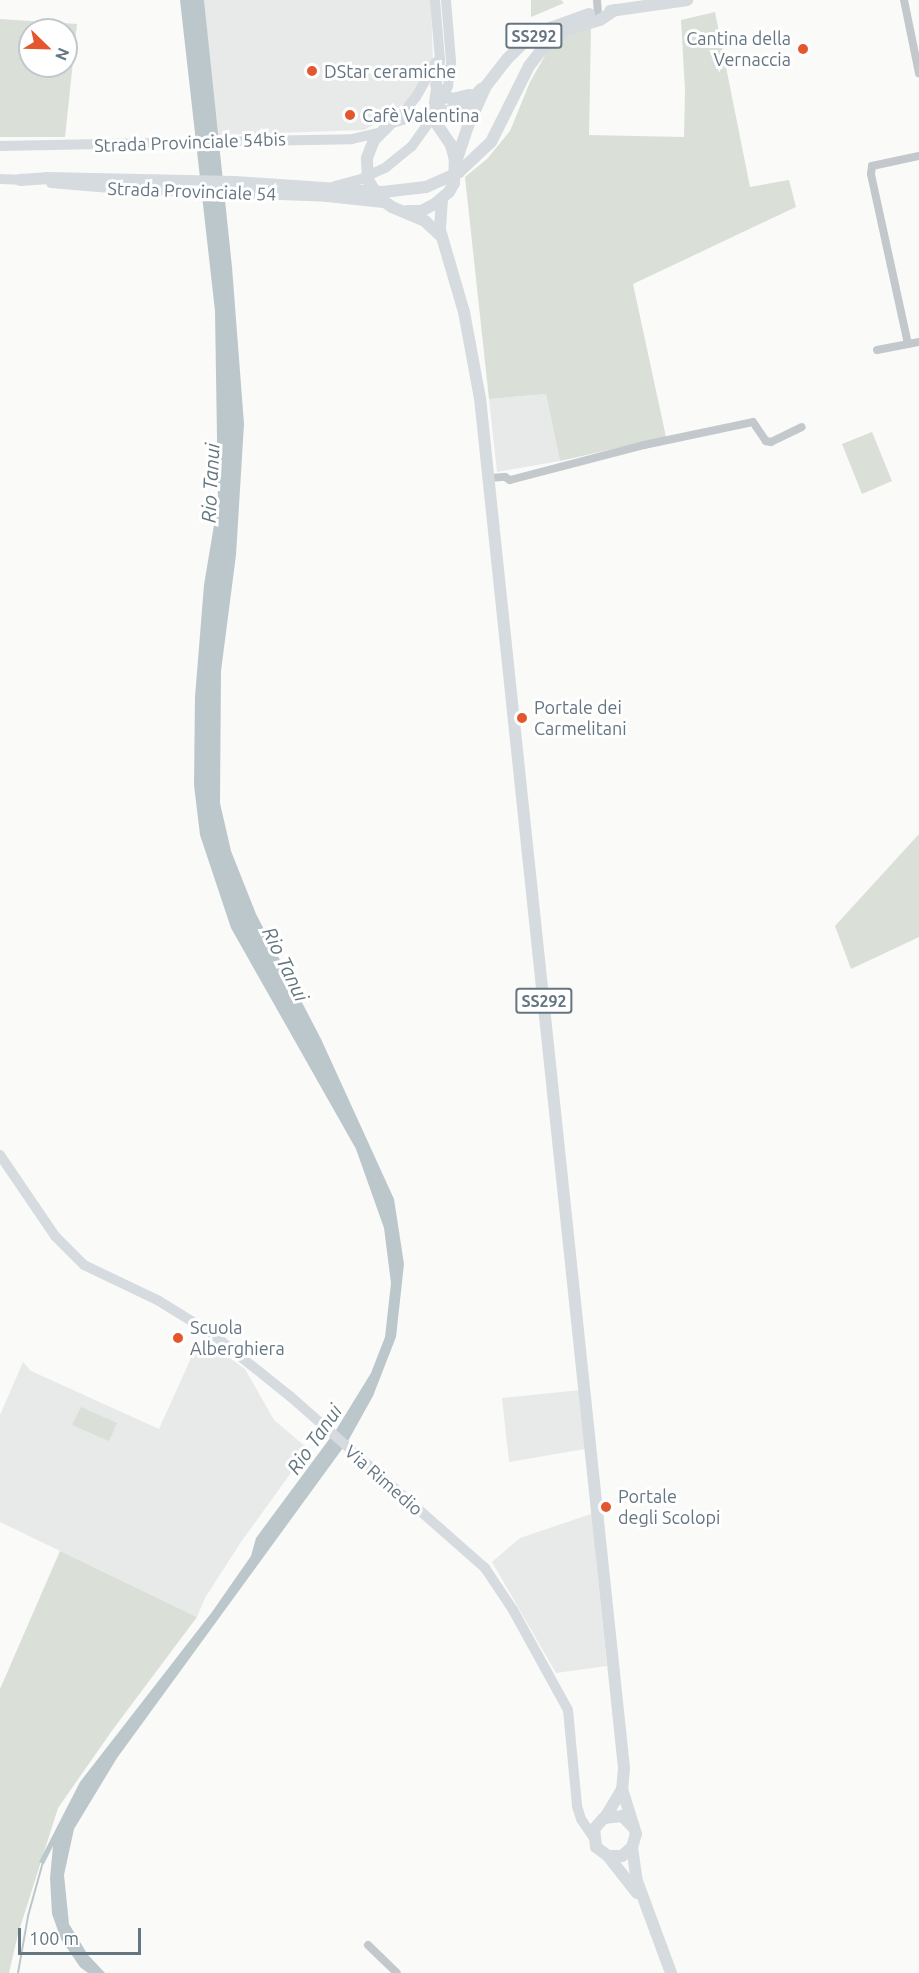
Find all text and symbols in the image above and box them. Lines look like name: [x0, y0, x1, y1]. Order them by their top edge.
north arrow: [18, 18, 78, 78]
road number: SS292: [504, 23, 564, 49]
place label: Cantina della Vernaccia: [686, 28, 791, 70]
marker: Cantina della Vernaccia: [796, 42, 810, 56]
text: N: [52, 45, 73, 63]
place label: DStar ceramiche: [324, 60, 456, 82]
marker: DStar ceramiche: [305, 64, 319, 78]
place label: Cafè Valentina: [362, 104, 479, 126]
marker: Cafè Valentina: [343, 108, 357, 122]
street label: Strada Provinciale 54bis: [94, 128, 286, 156]
street label: Strada Provinciale 54: [107, 177, 277, 205]
water label: Rio Tanui: [196, 442, 224, 524]
place label: Portale dei Carmelitani: [534, 697, 627, 740]
marker: Portale dei Carmelitani: [515, 711, 529, 725]
water label: Rio Tanui: [258, 923, 314, 1005]
road number: SS292: [514, 988, 574, 1014]
place label: Scuola Alberghiera: [190, 1317, 285, 1360]
marker: Scuola Alberghiera: [171, 1331, 185, 1345]
water label: Rio Tanui: [281, 1399, 347, 1479]
street label: Via Rimedio: [341, 1440, 427, 1520]
place label: Portale degli Scolopi: [618, 1486, 720, 1528]
marker: Portale degli Scolopi: [599, 1500, 613, 1514]
scale bar: [21, 1916, 144, 1954]
text: 100 m: [29, 1928, 79, 1948]

